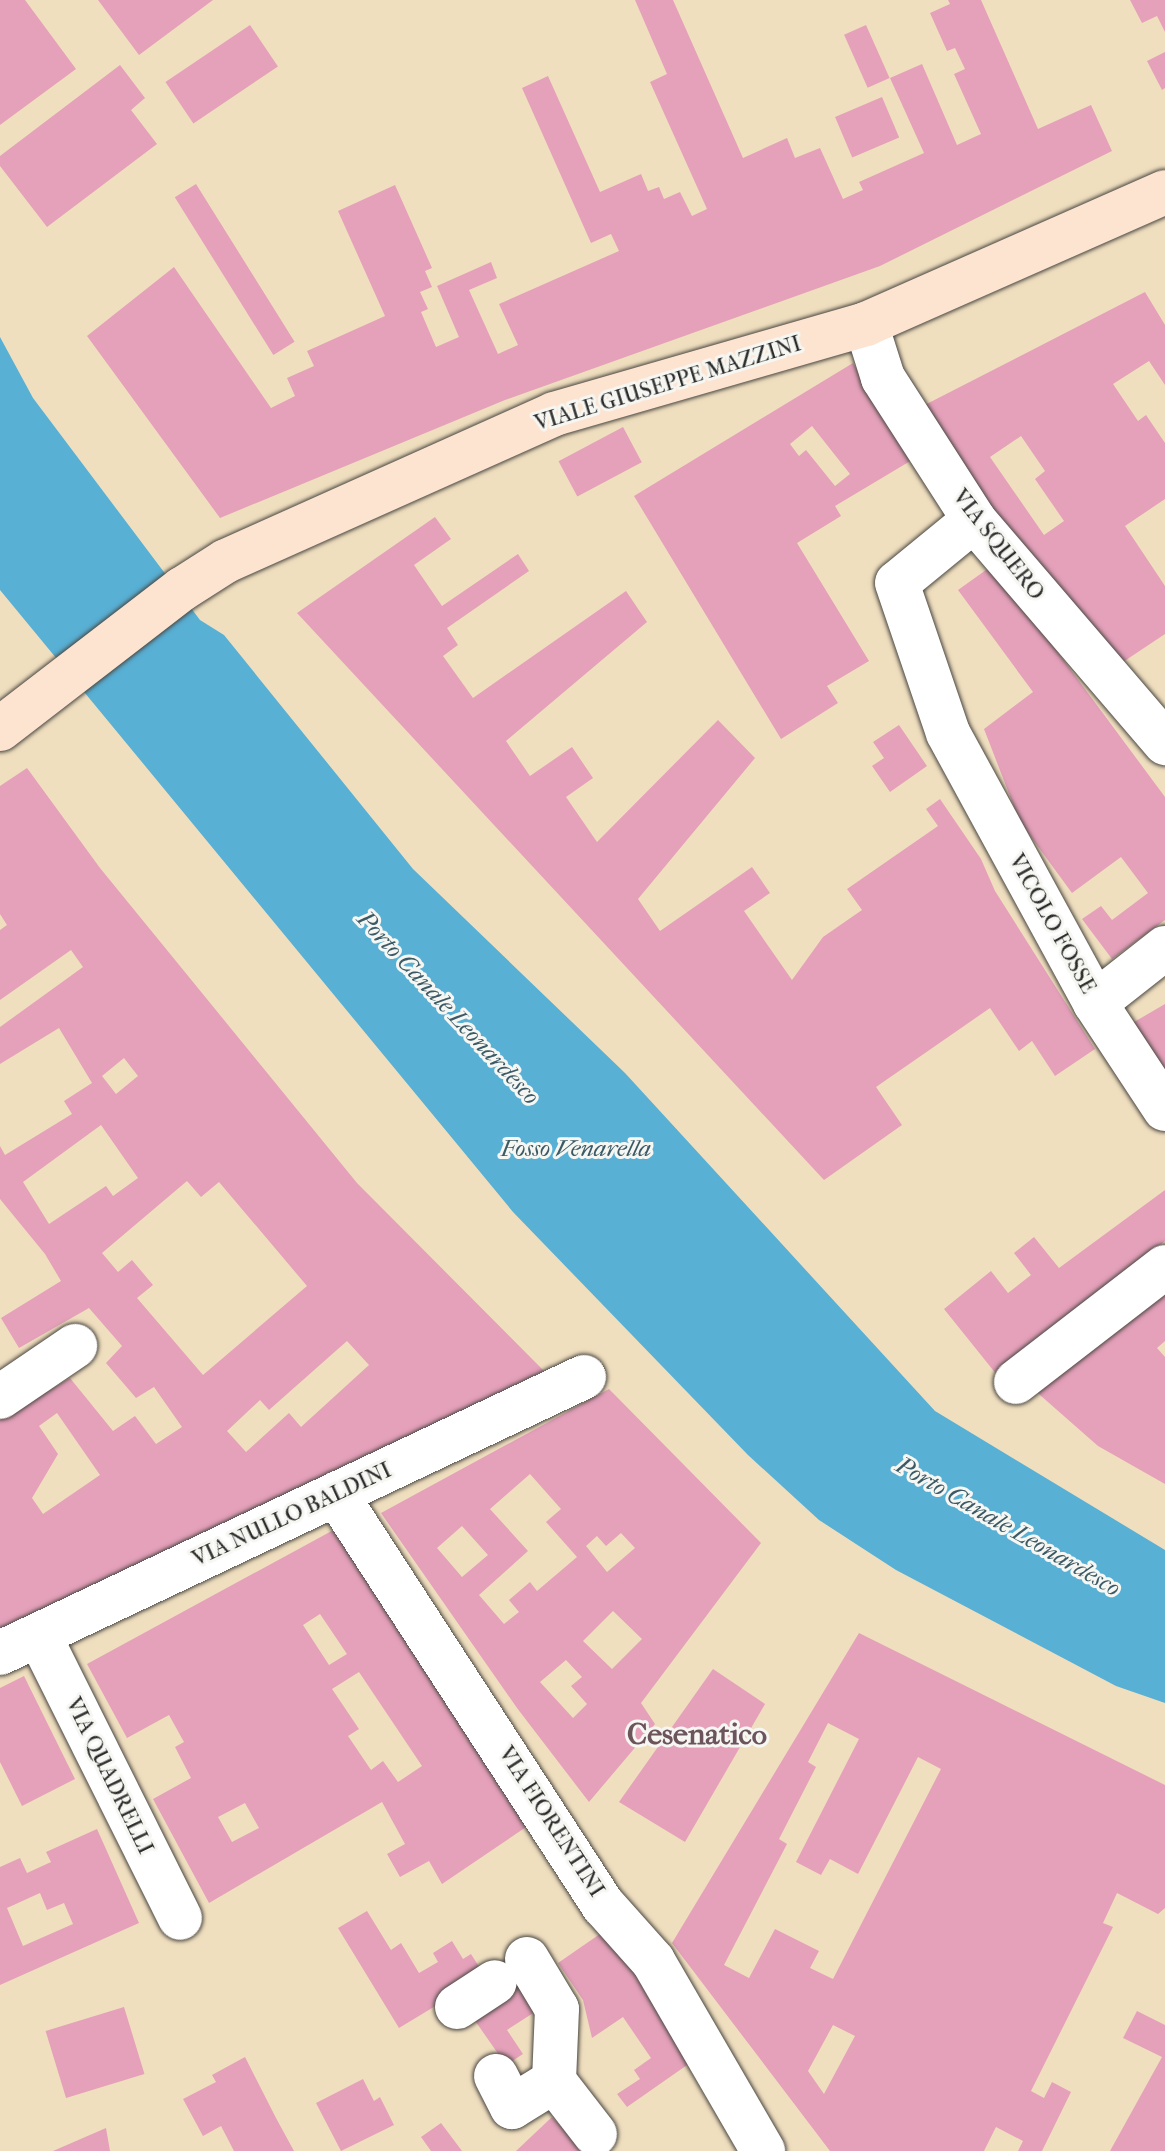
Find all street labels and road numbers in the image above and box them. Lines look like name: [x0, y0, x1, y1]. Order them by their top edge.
street label: VIALE GIUSEPPE MAZZINI: [532, 331, 804, 437]
street label: VIA SQUERO: [947, 484, 1049, 606]
street label: VICOLO FOSSE: [1003, 850, 1101, 998]
street label: VIA NULLO BALDINI: [188, 1457, 396, 1573]
street label: VIA QUADRELLI: [60, 1693, 158, 1859]
street label: VIA FIORENTINI: [493, 1742, 609, 1902]

